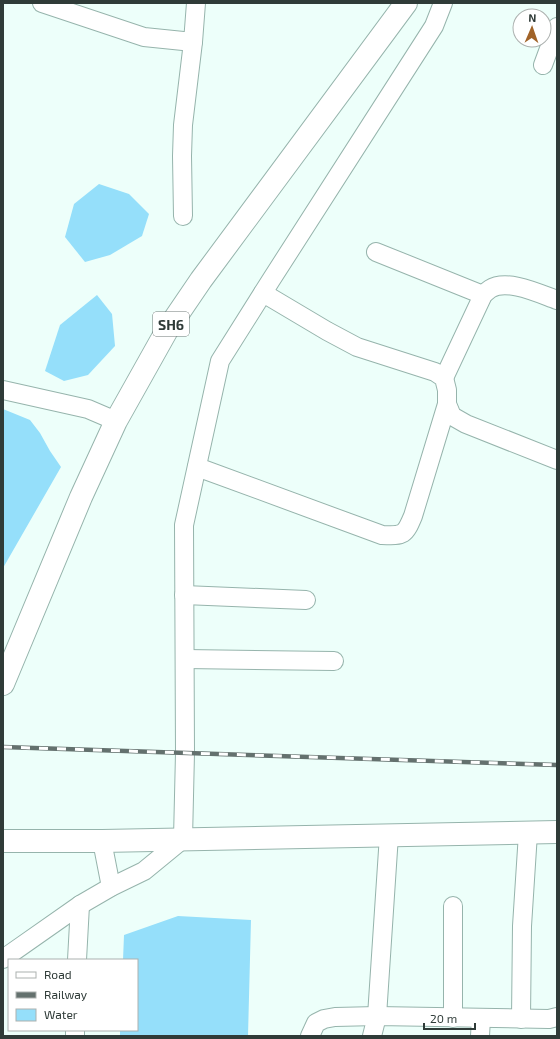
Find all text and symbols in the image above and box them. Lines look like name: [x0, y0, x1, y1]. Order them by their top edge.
north arrow: [512, 8, 552, 48]
text: N: [528, 11, 537, 24]
road number: SH6: [153, 312, 189, 336]
legend: [8, 959, 138, 1031]
text: Road: [44, 967, 72, 981]
text: Railway: [44, 987, 88, 1001]
scale bar: [424, 1005, 475, 1031]
text: Water: [44, 1007, 78, 1021]
text: 20 m: [430, 1011, 457, 1025]

